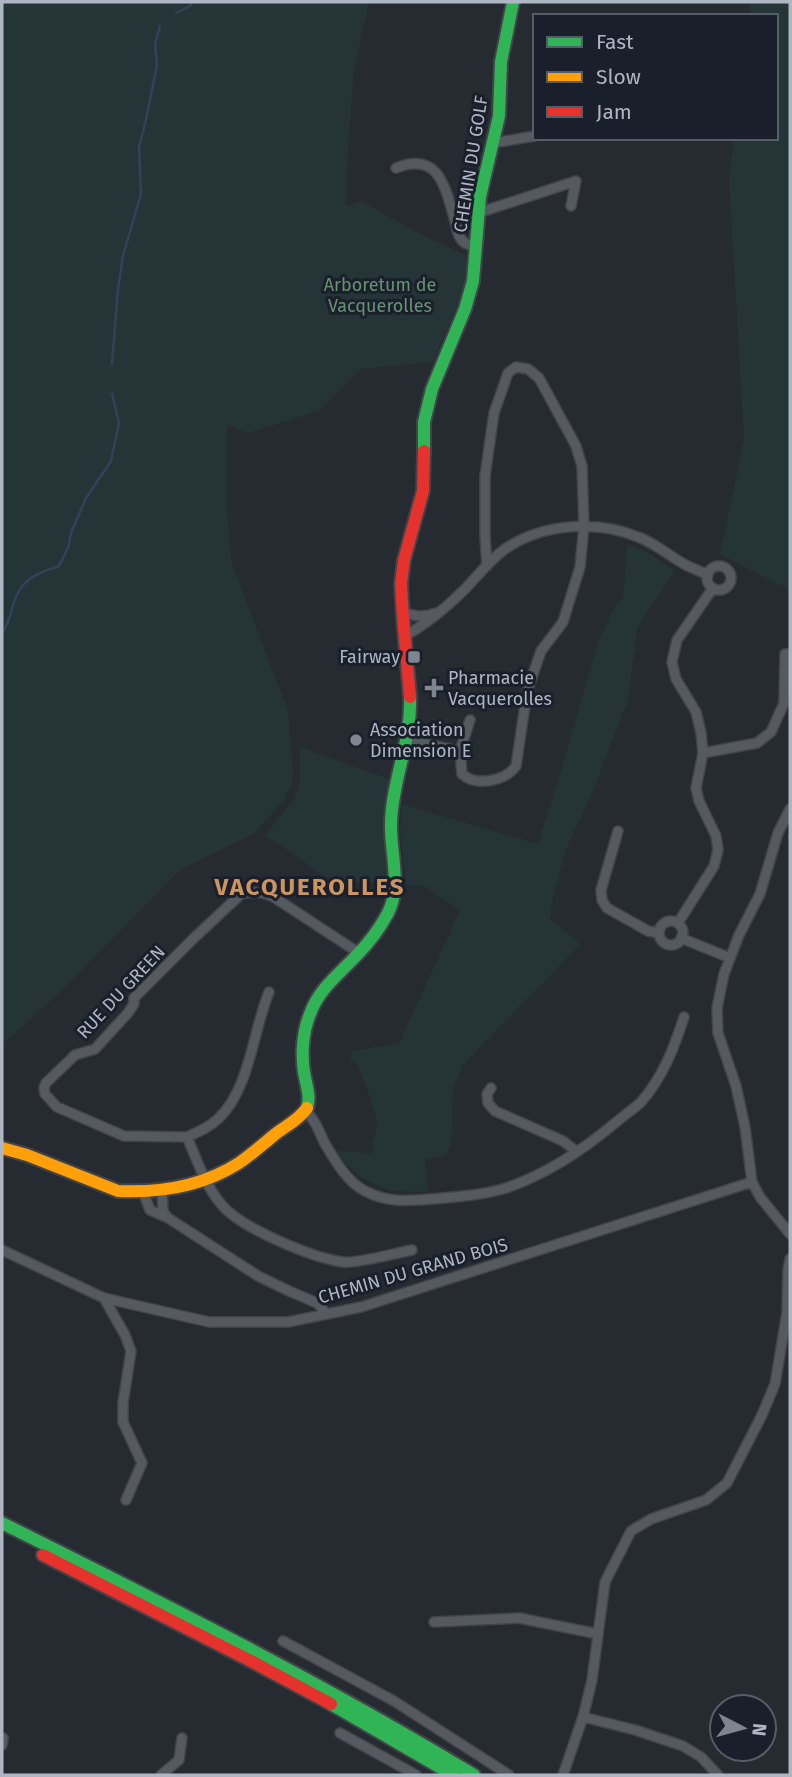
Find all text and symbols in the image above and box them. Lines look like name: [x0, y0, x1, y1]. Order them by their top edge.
legend: [533, 14, 778, 140]
text: Fast: [596, 29, 634, 55]
text: Slow: [596, 64, 641, 90]
street label: CHEMIN DU GOLF: [449, 94, 493, 234]
text: Jam: [596, 99, 632, 125]
park label: Arboretum de Vacquerolles: [324, 274, 436, 317]
place label: Fairway: [339, 646, 400, 668]
marker: Fairway: [406, 649, 422, 665]
place label: Pharmacie Vacquerolles: [448, 667, 552, 710]
marker: Pharmacie Vacquerolles: [426, 680, 442, 696]
place label: Association Dimension E: [370, 719, 471, 762]
marker: Association Dimension E: [348, 732, 364, 748]
district label: VACQUEROLLES: [213, 873, 406, 901]
street label: RUE DU GREEN: [72, 941, 170, 1043]
street label: CHEMIN DU GRAND BOIS: [316, 1233, 511, 1309]
north arrow: [708, 1693, 778, 1763]
text: N: [747, 1722, 772, 1737]

